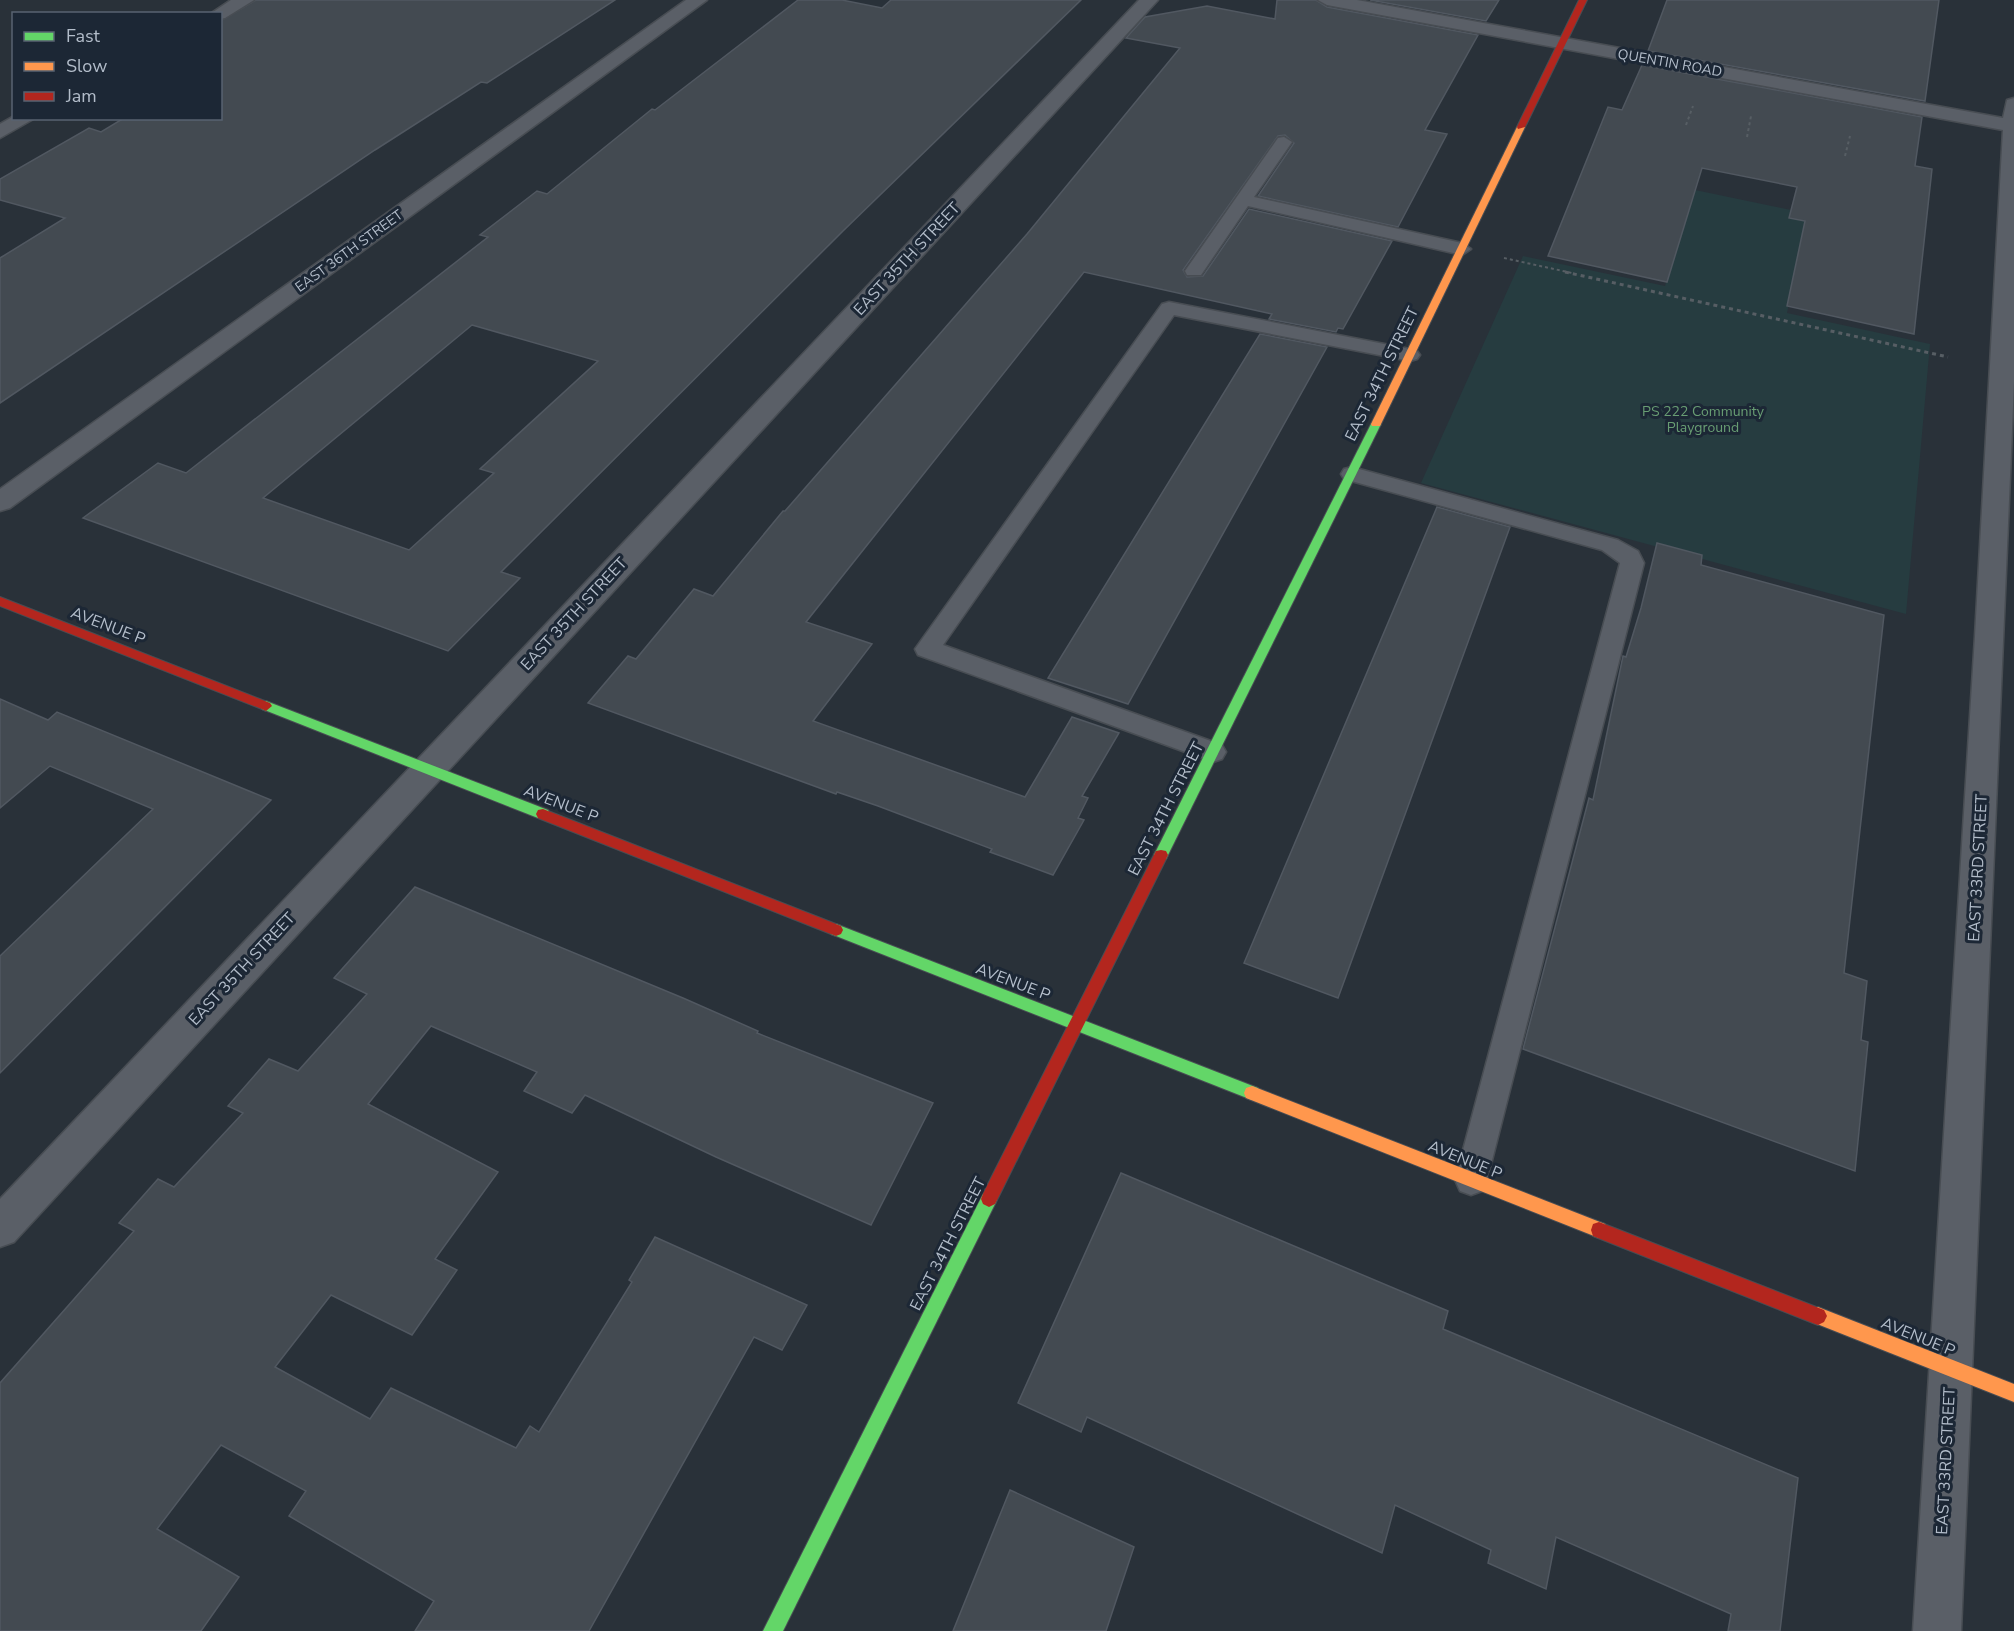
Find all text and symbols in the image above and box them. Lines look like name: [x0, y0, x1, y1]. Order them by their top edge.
legend: [12, 12, 222, 120]
text: Fast: [66, 24, 101, 48]
street label: QUENTIN ROAD: [1616, 44, 1724, 82]
text: Slow: [66, 54, 107, 78]
text: Jam: [65, 84, 97, 108]
street label: EAST 35TH STREET: [849, 197, 965, 320]
street label: EAST 36TH STREET: [291, 205, 407, 297]
street label: EAST 34TH STREET: [1340, 303, 1424, 445]
park label: PS 222 Community Playground: [1642, 402, 1765, 437]
street label: EAST 35TH STREET: [516, 552, 632, 675]
street label: AVENUE P: [68, 602, 148, 650]
street label: EAST 34TH STREET: [1123, 738, 1209, 880]
street label: AVENUE P: [521, 780, 601, 828]
street label: EAST 33RD STREET: [1963, 793, 1993, 942]
street label: EAST 35TH STREET: [184, 907, 300, 1030]
street label: AVENUE P: [973, 958, 1053, 1006]
street label: AVENUE P: [1425, 1135, 1505, 1185]
street label: EAST 34TH STREET: [905, 1173, 991, 1315]
street label: AVENUE P: [1878, 1312, 1958, 1362]
street label: EAST 33RD STREET: [1931, 1386, 1961, 1535]

